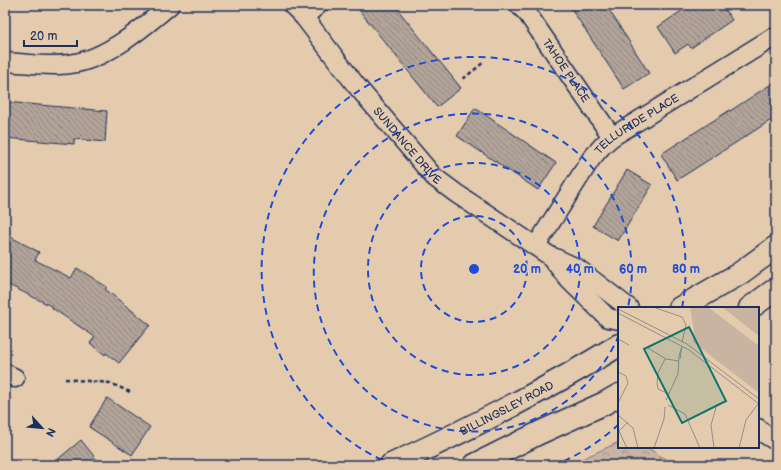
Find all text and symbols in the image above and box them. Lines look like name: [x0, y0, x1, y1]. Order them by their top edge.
scale bar: [24, 22, 77, 48]
text: 20 m: [30, 29, 57, 44]
street label: TAHOE PLACE: [540, 36, 593, 105]
street label: TELLURIDE PLACE: [592, 91, 681, 157]
street label: SUNDANCE DRIVE: [371, 104, 444, 187]
centre of rings: [467, 262, 481, 276]
text: 20 m: [513, 262, 541, 277]
text: 40 m: [566, 262, 594, 277]
text: 60 m: [619, 262, 647, 277]
text: 80 m: [672, 262, 700, 277]
inset map: [618, 307, 759, 448]
street label: BILLINGSLEY ROAD: [458, 378, 556, 438]
north arrow: [22, 408, 62, 448]
text: N: [43, 426, 58, 439]

